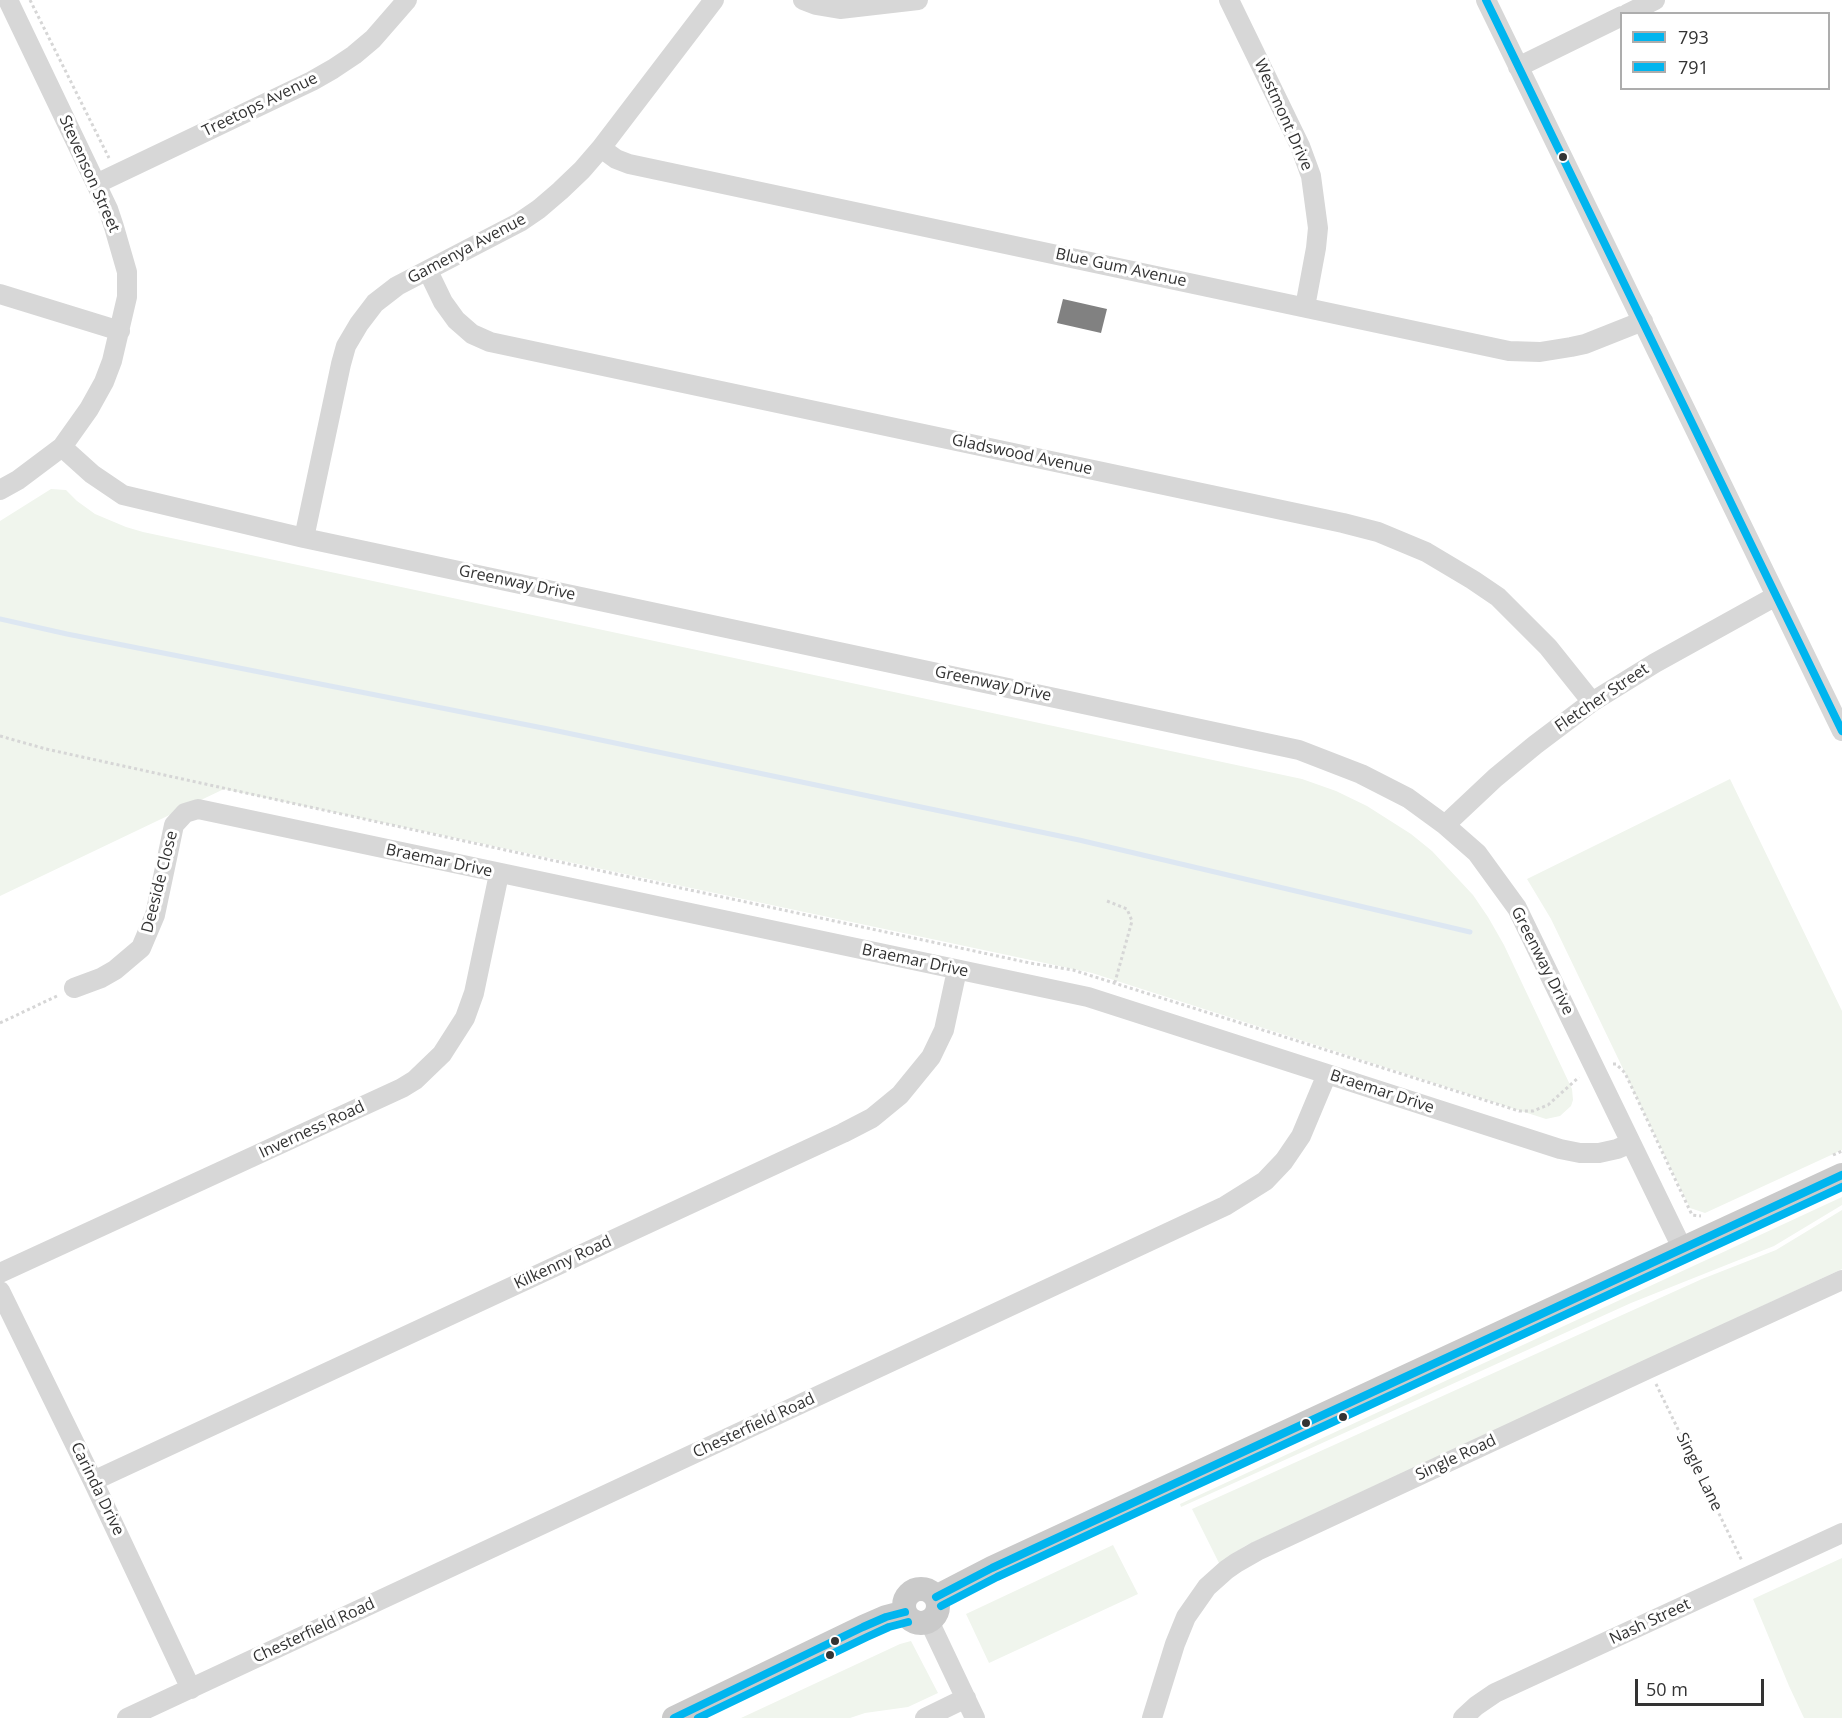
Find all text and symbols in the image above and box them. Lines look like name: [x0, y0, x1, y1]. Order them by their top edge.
legend: [1620, 12, 1830, 90]
text: 793: [1678, 25, 1709, 49]
text: 791: [1678, 55, 1709, 79]
street label: Westmont Drive: [1250, 56, 1316, 174]
street label: Treetops Avenue: [199, 69, 321, 141]
street label: Stevenson Street: [55, 112, 123, 236]
unlabelled marker: [1557, 151, 1569, 163]
street label: Gamenya Avenue: [405, 210, 529, 288]
street label: Blue Gum Avenue: [1054, 245, 1188, 291]
street label: Gladswood Avenue: [950, 431, 1094, 479]
street label: Greenway Drive: [457, 561, 577, 605]
street label: Fletcher Street: [1552, 660, 1652, 736]
street label: Greenway Drive: [933, 662, 1053, 706]
street label: Deeside Close: [138, 829, 182, 935]
street label: Braemar Drive: [384, 840, 494, 882]
street label: Greenway Drive: [1507, 904, 1577, 1018]
street label: Braemar Drive: [860, 940, 970, 982]
street label: Braemar Drive: [1328, 1066, 1436, 1118]
street label: Inverness Road: [256, 1097, 368, 1163]
street label: Kilkenny Road: [511, 1232, 615, 1294]
street label: Chesterfield Road: [690, 1389, 818, 1463]
unlabelled marker: [1337, 1411, 1349, 1423]
unlabelled marker: [1300, 1417, 1312, 1429]
street label: Single Lane: [1672, 1430, 1726, 1514]
street label: Single Road: [1413, 1431, 1499, 1485]
street label: Carinda Drive: [66, 1439, 128, 1539]
street label: Chesterfield Road: [250, 1594, 378, 1668]
street label: Nash Street: [1606, 1595, 1694, 1649]
unlabelled marker: [829, 1635, 841, 1647]
unlabelled marker: [824, 1649, 836, 1661]
scale bar: [1638, 1667, 1767, 1705]
text: 50 m: [1646, 1677, 1688, 1701]

